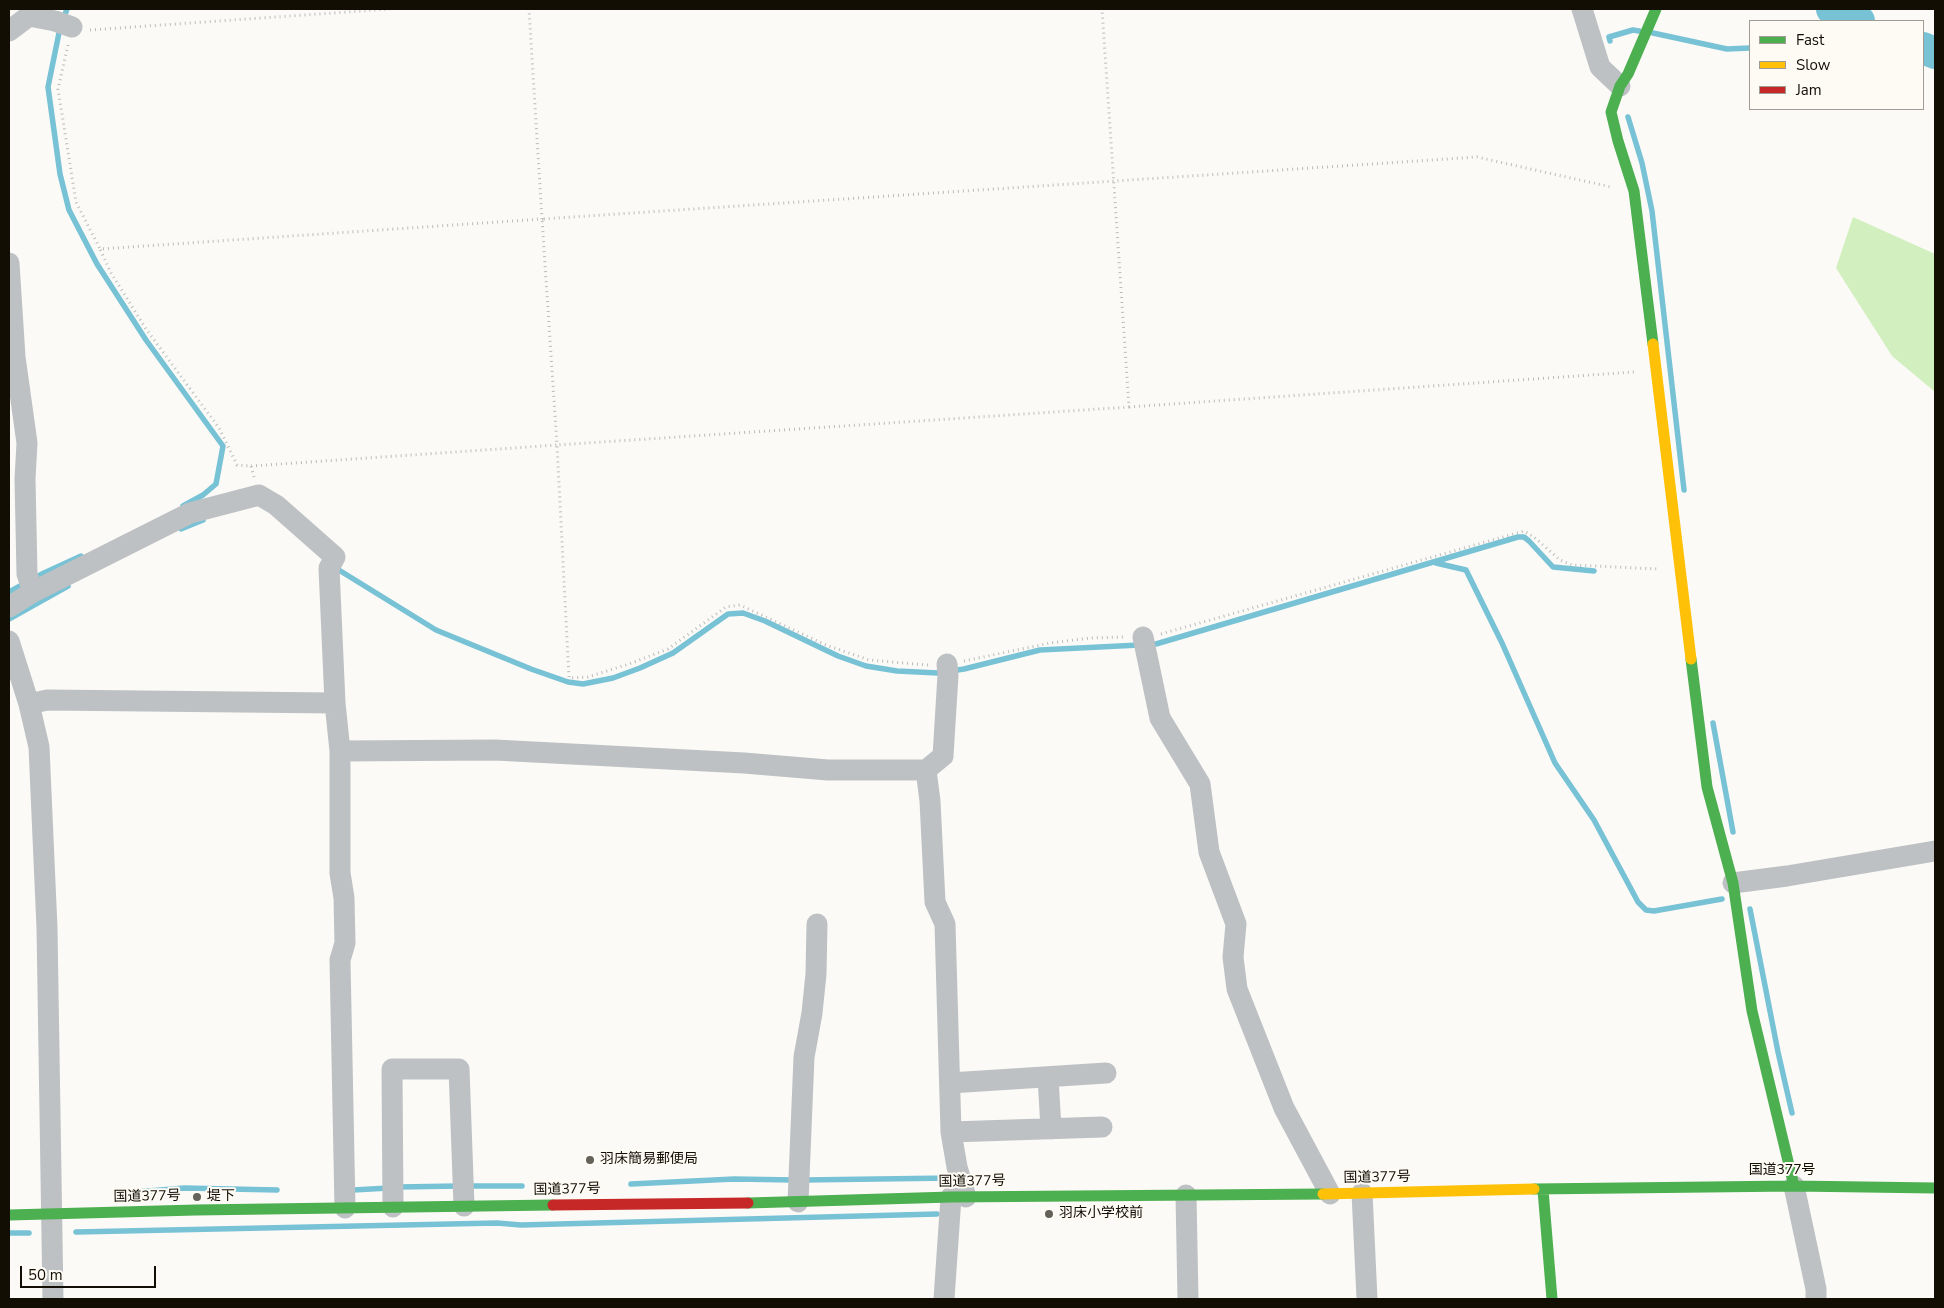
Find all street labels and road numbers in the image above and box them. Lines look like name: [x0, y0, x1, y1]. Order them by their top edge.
street label: 国道377号: [1748, 1163, 1816, 1179]
street label: 国道377号: [1343, 1169, 1411, 1187]
street label: 国道377号: [938, 1173, 1006, 1191]
street label: 国道377号: [533, 1181, 601, 1199]
street label: 国道377号: [113, 1188, 181, 1206]

